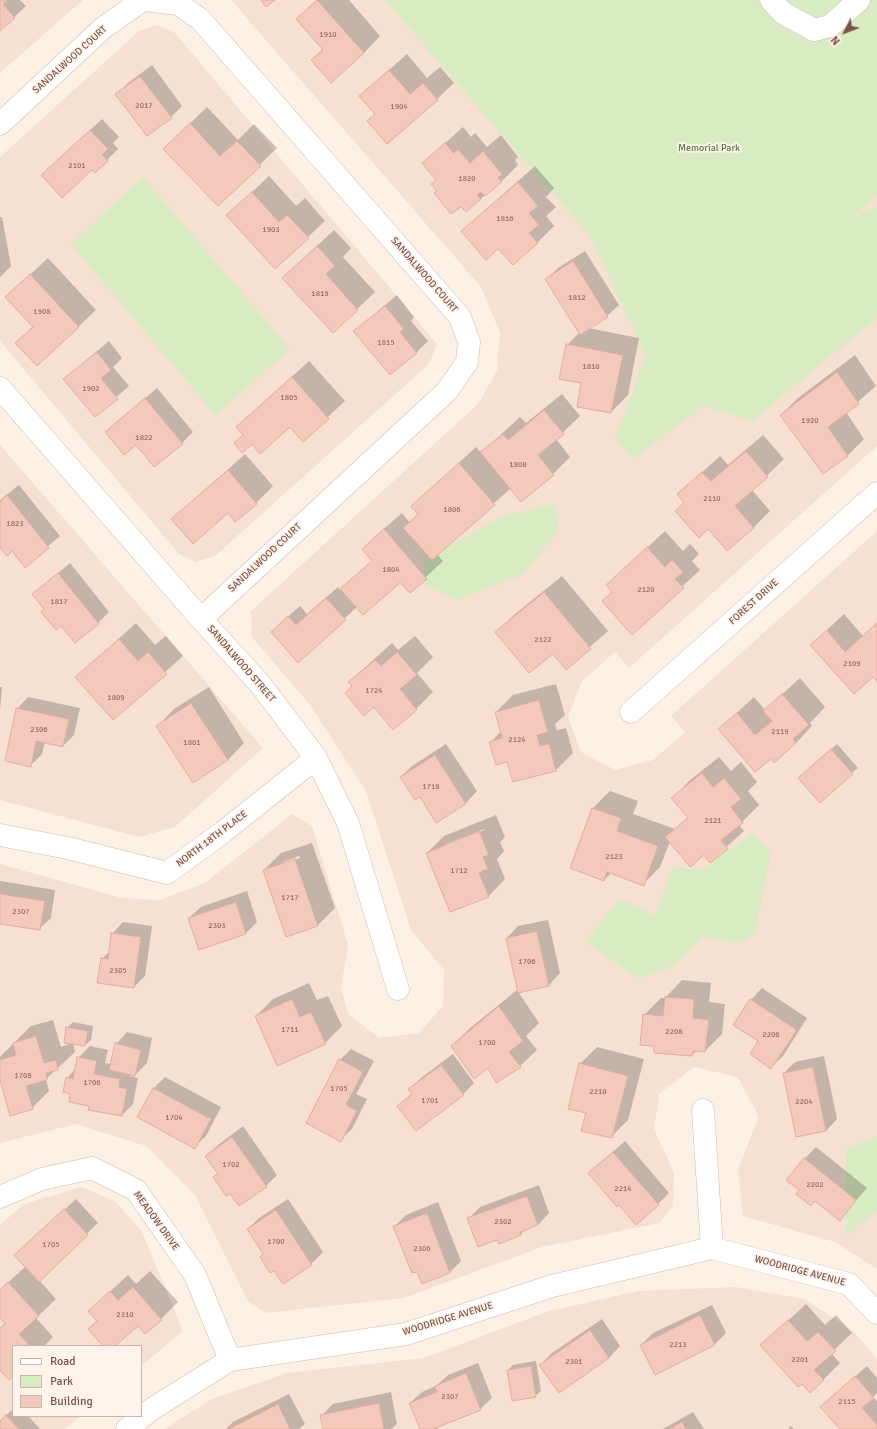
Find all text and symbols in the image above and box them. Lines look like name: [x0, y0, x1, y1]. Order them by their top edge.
north arrow: [825, 12, 865, 52]
street label: SANDALWOOD COURT: [30, 23, 110, 97]
house number: 1910: [319, 30, 337, 40]
text: N: [828, 33, 843, 48]
house number: 2017: [135, 101, 153, 111]
house number: 1904: [390, 102, 408, 112]
park label: Memorial Park: [678, 142, 740, 154]
house number: 2101: [68, 161, 86, 171]
house number: 1820: [458, 174, 476, 184]
house number: 1816: [496, 214, 514, 224]
house number: 1903: [262, 225, 280, 235]
street label: SANDALWOOD COURT: [388, 235, 460, 315]
house number: 1819: [311, 289, 329, 299]
house number: 1812: [568, 293, 586, 303]
house number: 1908: [33, 307, 51, 317]
house number: 1815: [377, 338, 395, 348]
house number: 1810: [582, 362, 600, 372]
house number: 1902: [82, 384, 100, 394]
house number: 1805: [280, 393, 298, 403]
house number: 1920: [801, 416, 819, 426]
house number: 1822: [135, 433, 153, 443]
house number: 1808: [509, 460, 527, 470]
house number: 2110: [703, 494, 721, 504]
house number: 1806: [443, 505, 461, 515]
house number: 1823: [6, 519, 24, 529]
street label: SANDALWOOD COURT: [226, 521, 304, 595]
house number: 1804: [382, 565, 400, 575]
street label: FOREST DRIVE: [727, 577, 781, 627]
house number: 2120: [637, 585, 655, 595]
house number: 1817: [50, 597, 68, 607]
street label: SANDALWOOD STREET: [204, 623, 278, 705]
house number: 2122: [534, 635, 552, 645]
house number: 2109: [843, 659, 861, 669]
house number: 1724: [365, 686, 383, 696]
house number: 1809: [107, 693, 125, 703]
house number: 2306: [30, 725, 48, 735]
house number: 2119: [771, 727, 789, 737]
house number: 2124: [508, 735, 526, 745]
house number: 1801: [183, 738, 201, 748]
house number: 1718: [422, 782, 440, 792]
street label: NORTH 18TH PLACE: [174, 808, 250, 870]
house number: 2121: [704, 816, 722, 826]
house number: 2123: [605, 852, 623, 862]
house number: 1712: [450, 866, 468, 876]
house number: 1717: [281, 893, 299, 903]
house number: 2307: [12, 907, 30, 917]
house number: 2303: [208, 921, 226, 931]
house number: 1706: [518, 957, 536, 967]
house number: 2305: [109, 966, 127, 976]
house number: 1711: [281, 1025, 299, 1035]
house number: 2208: [665, 1027, 683, 1037]
house number: 2206: [762, 1030, 780, 1040]
house number: 1700: [478, 1038, 496, 1048]
house number: 1708: [14, 1071, 32, 1081]
house number: 1706: [83, 1078, 101, 1088]
house number: 1705: [330, 1084, 348, 1094]
house number: 2210: [589, 1087, 607, 1097]
house number: 1701: [421, 1096, 439, 1106]
house number: 2204: [795, 1097, 813, 1107]
house number: 1704: [165, 1113, 183, 1123]
house number: 1702: [222, 1160, 240, 1170]
house number: 2202: [806, 1180, 824, 1190]
house number: 2214: [614, 1184, 632, 1194]
street label: MEADOW DRIVE: [130, 1189, 182, 1253]
house number: 2302: [494, 1217, 512, 1227]
house number: 1700: [267, 1237, 285, 1247]
house number: 1705: [42, 1240, 60, 1250]
house number: 2306: [413, 1244, 431, 1254]
street label: WOODRIDGE AVENUE: [753, 1253, 847, 1289]
street label: WOODRIDGE AVENUE: [401, 1300, 495, 1338]
house number: 2310: [116, 1310, 134, 1320]
house number: 2213: [669, 1340, 687, 1350]
legend: [12, 1345, 142, 1417]
text: Road: [50, 1354, 76, 1369]
house number: 2201: [791, 1355, 809, 1365]
house number: 2301: [565, 1357, 583, 1367]
text: Park: [50, 1374, 73, 1389]
house number: 2307: [441, 1392, 459, 1402]
text: Building: [50, 1394, 93, 1409]
house number: 2115: [838, 1397, 856, 1407]

